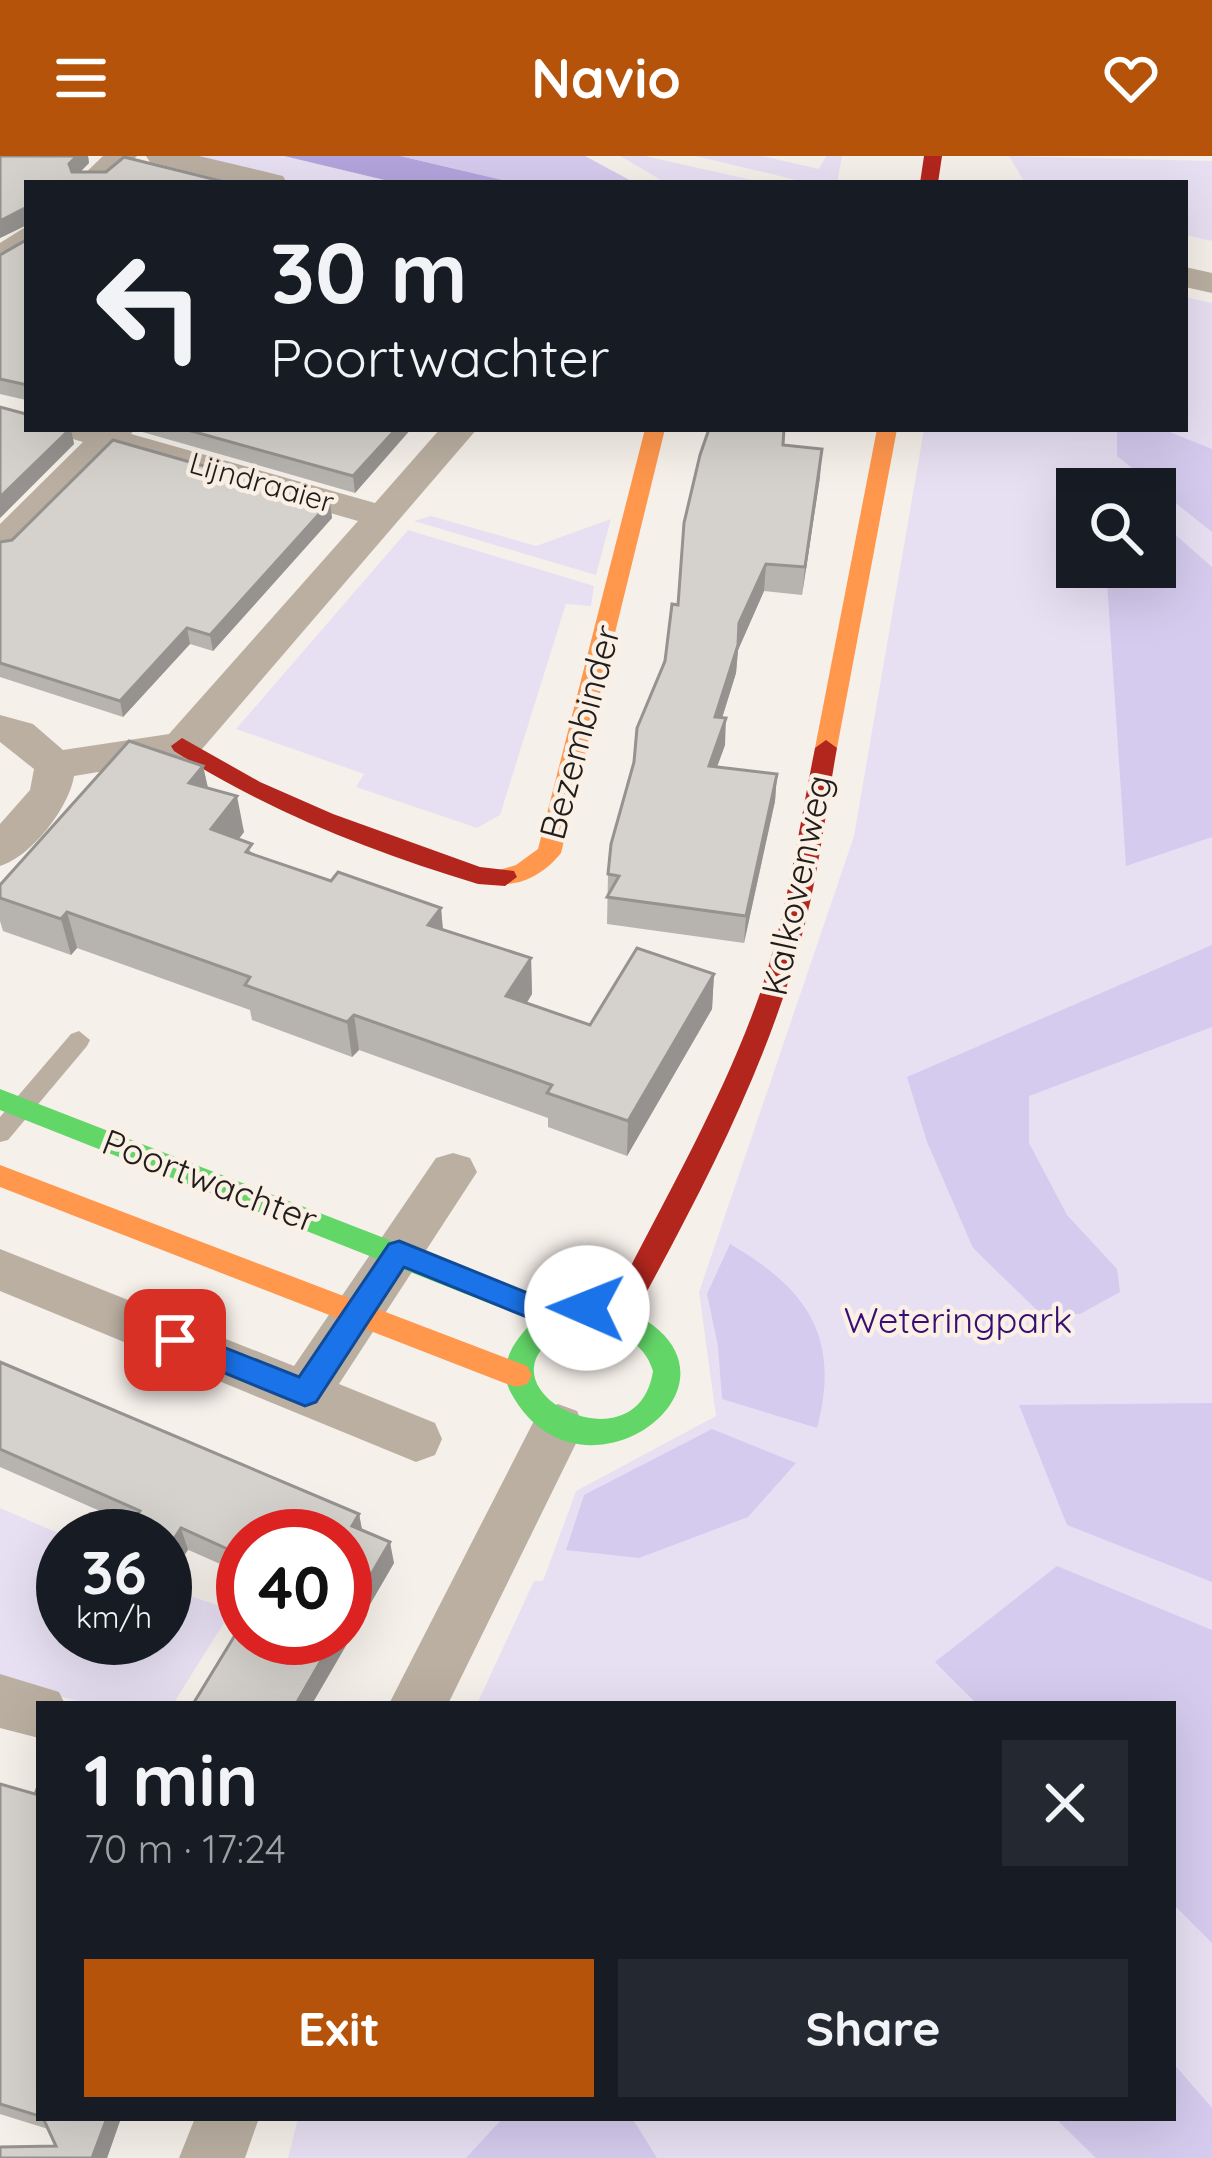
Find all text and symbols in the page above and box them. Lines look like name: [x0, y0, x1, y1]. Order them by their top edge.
text: Navio: [531, 44, 681, 112]
icon: menu: [48, 45, 114, 111]
icon: heart: [1098, 45, 1164, 111]
text: 30 m: [270, 219, 468, 324]
icon: left: [72, 228, 228, 384]
text: Poortwachter: [270, 323, 610, 391]
street label: Lijndraaier: [185, 443, 339, 521]
map controls: [1056, 468, 1176, 588]
button: search: [1056, 468, 1176, 588]
street label: Bezembinder: [529, 620, 629, 844]
street label: Kalkovenweg: [751, 771, 841, 999]
street label: Poortwachter: [96, 1118, 324, 1242]
position arrow: [524, 1245, 650, 1371]
pin: [124, 1289, 226, 1391]
park label: Weteringpark: [844, 1297, 1072, 1342]
icon: arrive: [142, 1307, 208, 1373]
speed limit sign: 40: [216, 1509, 372, 1665]
text: 36: [81, 1534, 147, 1609]
text: km/h: [76, 1598, 152, 1636]
text: 1 min: [84, 1734, 258, 1824]
button: close: [1002, 1740, 1128, 1866]
text: 70 m · 17:24: [84, 1824, 286, 1873]
button: Exit: [84, 1959, 594, 2097]
button: Share: [618, 1959, 1128, 2097]

